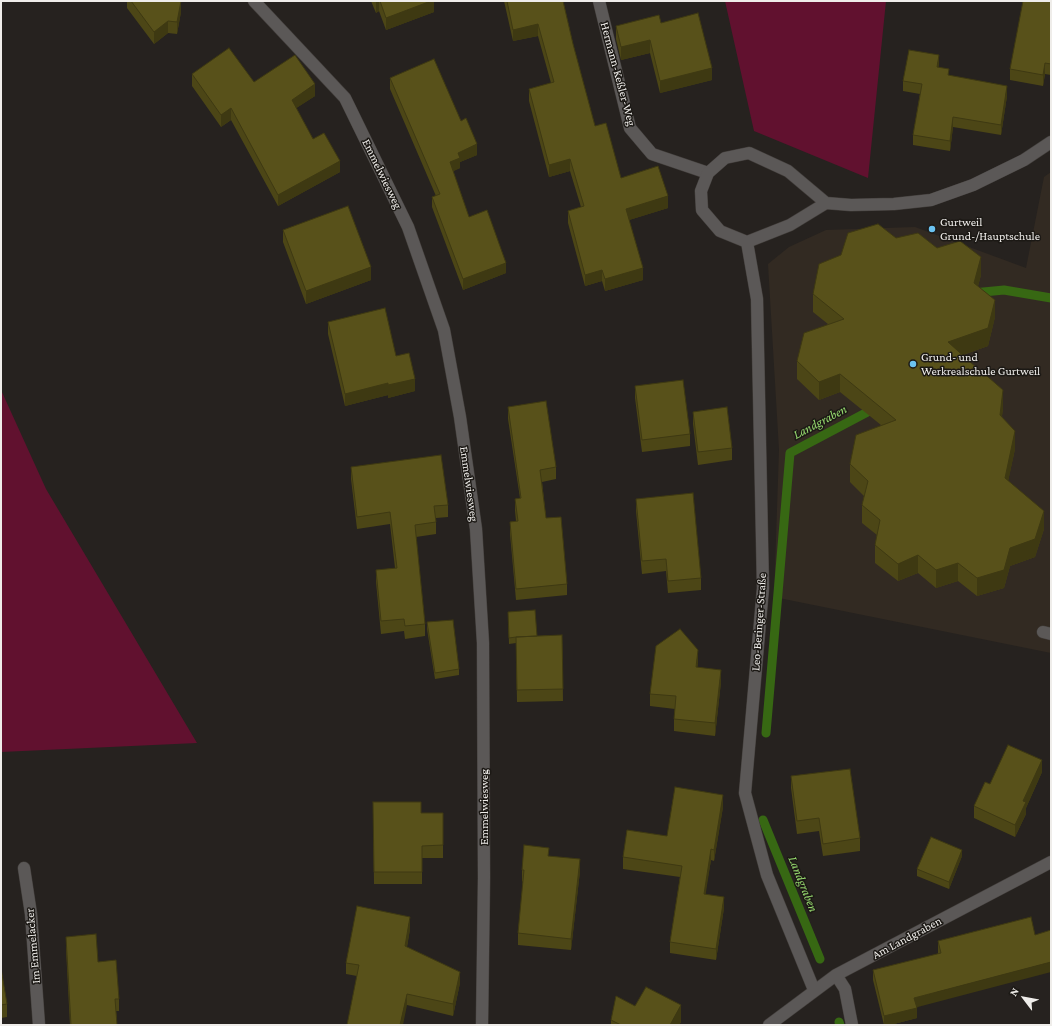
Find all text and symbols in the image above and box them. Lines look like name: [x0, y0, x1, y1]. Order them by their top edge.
street label: Hermann-Keßler-Weg: [597, 20, 639, 128]
street label: Emmelwiesweg: [359, 137, 405, 211]
place label: Gurtweil Grund-/Hauptschule: [940, 215, 1040, 243]
marker: Gurtweil Grund-/Hauptschule: [927, 224, 937, 234]
place label: Grund- und Werkrealschule Gurtweil: [921, 350, 1040, 378]
marker: Grund- und Werkrealschule Gurtweil: [908, 359, 918, 369]
water label: Landgraben: [790, 401, 850, 443]
street label: Emmelwiesweg: [457, 445, 481, 523]
street label: Leo-Beringer-Straße: [748, 573, 770, 671]
street label: Emmelwiesweg: [477, 769, 491, 845]
water label: Landgraben: [785, 854, 821, 914]
street label: Im Emmelacker: [23, 908, 43, 984]
street label: Am Landgraben: [870, 914, 944, 962]
north arrow: [1004, 978, 1044, 1018]
text: N: [1007, 985, 1021, 998]

